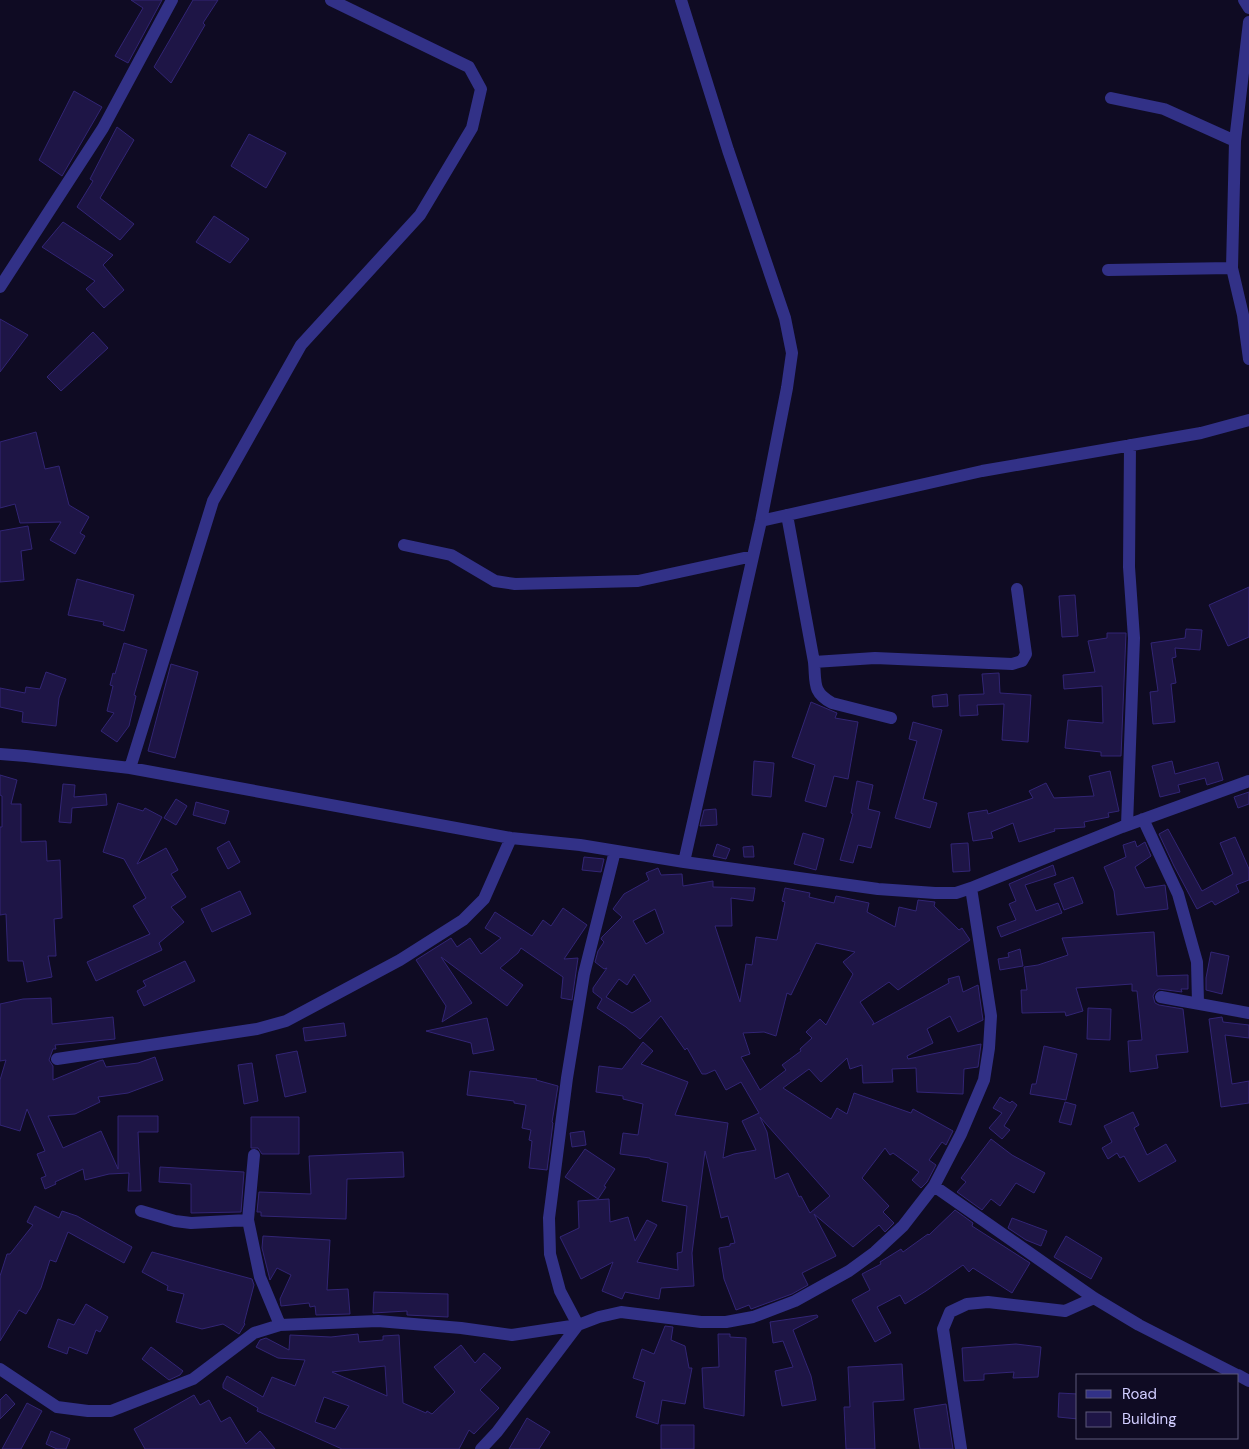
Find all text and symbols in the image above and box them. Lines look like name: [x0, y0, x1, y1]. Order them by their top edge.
legend: [1076, 1374, 1239, 1439]
text: Road: [1122, 1384, 1157, 1404]
text: Building: [1122, 1409, 1177, 1429]

